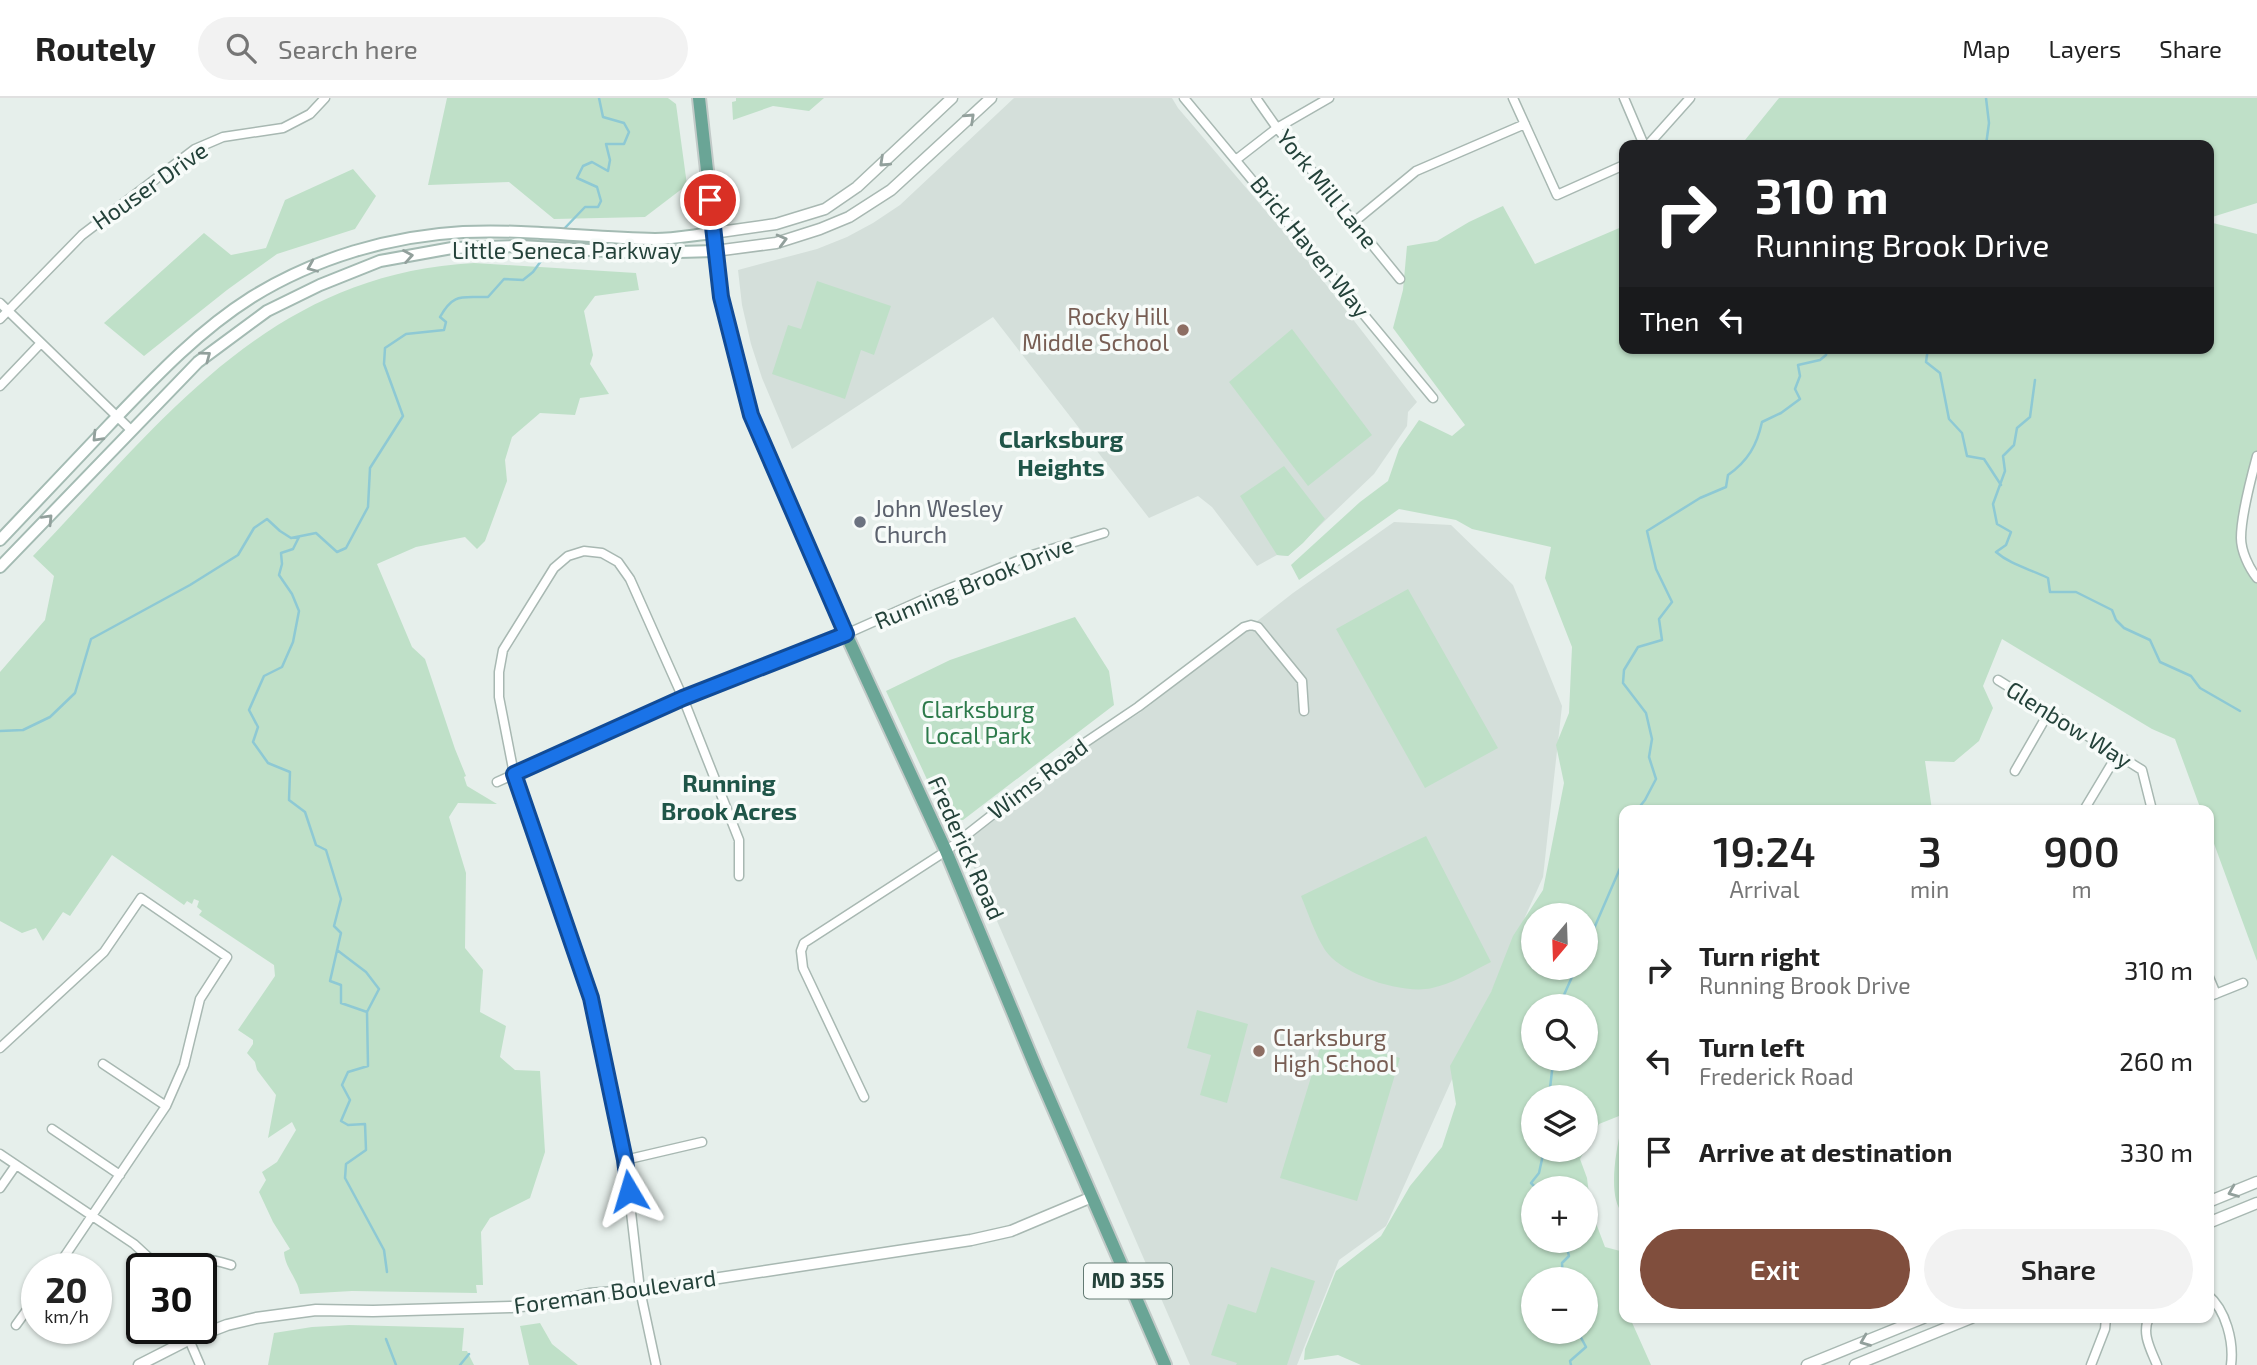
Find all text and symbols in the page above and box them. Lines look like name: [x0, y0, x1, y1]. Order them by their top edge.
search box: [198, 17, 688, 80]
text: Routely: [35, 28, 156, 68]
icon: search: [222, 29, 260, 67]
text: Search here: [278, 33, 418, 64]
text: Map: [1962, 34, 2010, 63]
text: Layers: [2048, 34, 2121, 63]
text: Share: [2159, 34, 2222, 63]
one-way arrow: [962, 113, 975, 126]
street label: York Mill Lane: [1271, 123, 1384, 253]
street label: Houser Drive: [86, 135, 212, 235]
one-way arrow: [879, 153, 892, 166]
text: 310 m: [1755, 165, 1889, 224]
icon: right: [1640, 168, 1731, 259]
pin: [680, 170, 740, 230]
street label: Brick Haven Way: [1245, 170, 1376, 323]
icon: arrive: [691, 181, 729, 219]
text: Running Brook Drive: [1755, 225, 2049, 263]
one-way arrow: [776, 234, 788, 248]
street label: Little Seneca Parkway: [452, 236, 682, 264]
one-way arrow: [402, 249, 414, 264]
one-way arrow: [307, 259, 319, 273]
icon: left: [1713, 301, 1751, 339]
place label: Rocky Hill Middle School: [1022, 302, 1169, 356]
text: Then: [1640, 305, 1699, 336]
marker: Rocky Hill Middle School: [1175, 322, 1191, 338]
one-way arrow: [199, 352, 211, 364]
district label: Clarksburg Heights: [999, 424, 1123, 481]
one-way arrow: [93, 429, 106, 442]
place label: John Wesley Church: [874, 494, 1003, 548]
one-way arrow: [39, 514, 52, 527]
marker: John Wesley Church: [852, 514, 868, 530]
street label: Running Brook Drive: [870, 529, 1077, 635]
street label: Glenbow Way: [2002, 674, 2137, 774]
park label: Clarksburg Local Park: [921, 695, 1035, 749]
street label: Wims Road: [982, 732, 1093, 825]
district label: Running Brook Acres: [661, 768, 797, 825]
street label: Frederick Road: [923, 771, 1011, 924]
text: 19:24: [1713, 825, 1816, 875]
text: 3: [1918, 825, 1941, 875]
text: 900: [2043, 825, 2120, 875]
text: Arrival: [1730, 875, 1800, 903]
text: min: [1910, 875, 1949, 903]
text: m: [2072, 875, 2092, 903]
north arrow: [1521, 903, 1598, 980]
map controls: [1521, 903, 1598, 1344]
text: Turn right: [1699, 940, 1820, 971]
icon: right: [1640, 951, 1678, 989]
text: 310 m: [2124, 954, 2193, 985]
text: Running Brook Drive: [1699, 971, 1911, 999]
button: search: [1521, 994, 1598, 1071]
place label: Clarksburg High School: [1273, 1023, 1396, 1077]
text: Turn left: [1699, 1031, 1805, 1062]
icon: left: [1640, 1042, 1678, 1080]
marker: Clarksburg High School: [1251, 1043, 1267, 1059]
text: 260 m: [2119, 1045, 2193, 1076]
text: Frederick Road: [1699, 1062, 1854, 1090]
button: layers: [1521, 1085, 1598, 1162]
icon: arrive: [1640, 1133, 1678, 1171]
text: Arrive at destination: [1699, 1136, 1952, 1167]
text: 330 m: [2120, 1136, 2193, 1167]
position arrow: [592, 1154, 666, 1228]
button: +: [1521, 1176, 1598, 1253]
one-way arrow: [2227, 1184, 2239, 1198]
button: Exit: [1640, 1229, 1910, 1309]
button: Share: [1924, 1229, 2193, 1309]
speed limit sign: 30: [126, 1253, 217, 1344]
street label: Foreman Boulevard: [512, 1263, 718, 1319]
road number: MD 355: [1084, 1264, 1172, 1298]
button: −: [1521, 1267, 1598, 1344]
text: 20: [45, 1268, 88, 1310]
text: km/h: [44, 1305, 89, 1327]
one-way arrow: [1859, 1333, 1871, 1347]

